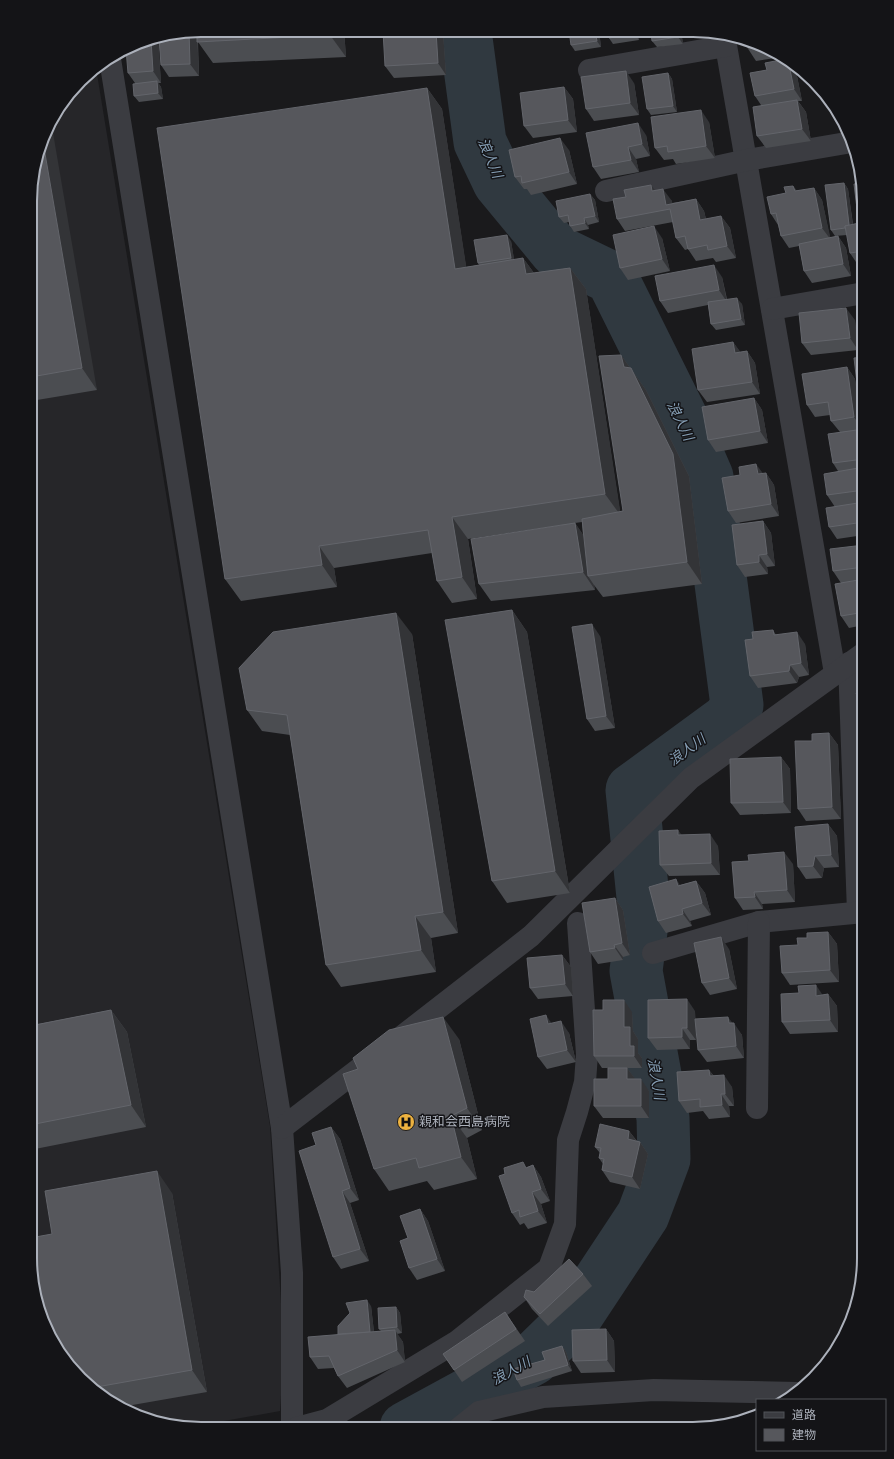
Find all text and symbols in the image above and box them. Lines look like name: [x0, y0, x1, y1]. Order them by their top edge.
water label: 浪人川: [474, 135, 507, 182]
water label: 浪人川: [663, 398, 698, 445]
water label: 浪人川: [665, 730, 711, 769]
water label: 浪人川: [644, 1057, 668, 1103]
hospital icon: 親和会西島病院: [396, 1112, 416, 1132]
place label: 親和会西島病院: [419, 1114, 510, 1130]
water label: 浪人川: [489, 1352, 535, 1389]
legend: [756, 1399, 886, 1451]
text: 道路: [792, 1408, 816, 1423]
text: 建物: [792, 1428, 816, 1443]

